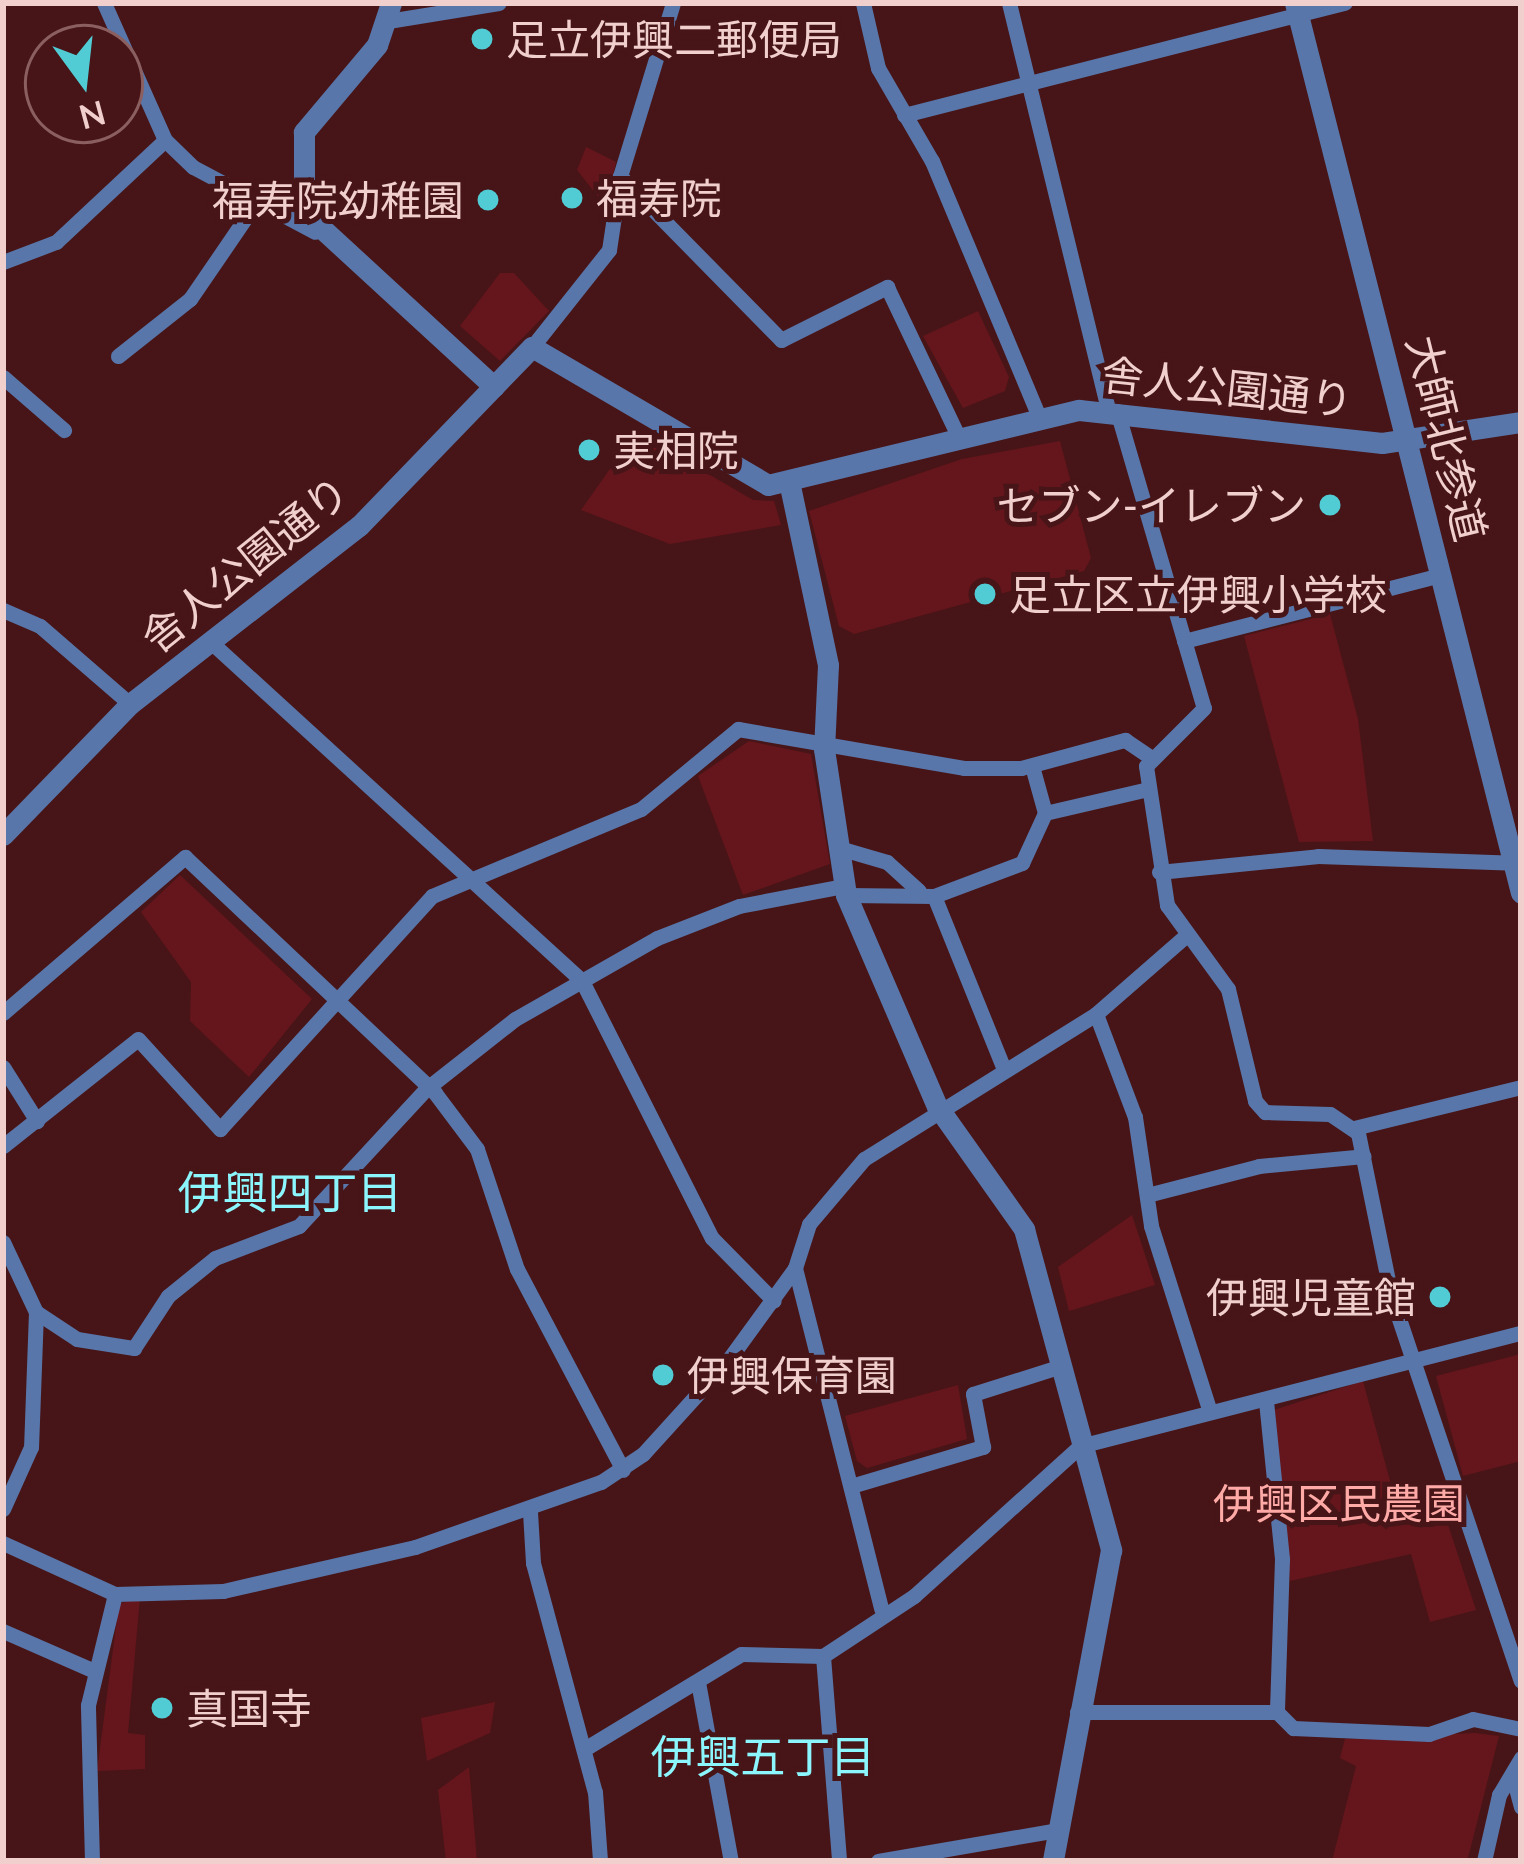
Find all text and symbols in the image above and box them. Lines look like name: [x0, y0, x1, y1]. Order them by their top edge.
place label: 足立伊興二郵便局: [506, 14, 842, 64]
north arrow: [24, 24, 144, 144]
marker: 足立伊興二郵便局: [469, 26, 495, 52]
text: N: [75, 93, 110, 138]
place label: 福寿院: [596, 173, 722, 223]
place label: 福寿院幼稚園: [212, 175, 464, 225]
marker: 福寿院: [559, 185, 585, 211]
marker: 福寿院幼稚園: [475, 187, 501, 213]
street label: 大師北参道: [1397, 330, 1497, 546]
street label: 舎人公園通り: [1099, 349, 1355, 425]
place label: 実相院: [613, 425, 739, 475]
marker: 実相院: [576, 437, 602, 463]
street label: 舎人公園通り: [131, 465, 359, 663]
place label: セブン-イレブン: [996, 480, 1306, 530]
marker: セブン-イレブン: [1317, 492, 1343, 518]
place label: 足立区立伊興小学校: [1009, 569, 1387, 619]
marker: 足立区立伊興小学校: [972, 581, 998, 607]
district label: 伊興四丁目: [178, 1166, 402, 1220]
place label: 伊興児童館: [1206, 1272, 1416, 1322]
marker: 伊興児童館: [1427, 1284, 1453, 1310]
place label: 伊興保育園: [687, 1350, 897, 1400]
marker: 伊興保育園: [650, 1362, 676, 1388]
park label: 伊興区民農園: [1213, 1478, 1465, 1528]
place label: 真国寺: [186, 1683, 312, 1733]
marker: 真国寺: [149, 1695, 175, 1721]
district label: 伊興五丁目: [651, 1730, 875, 1784]

